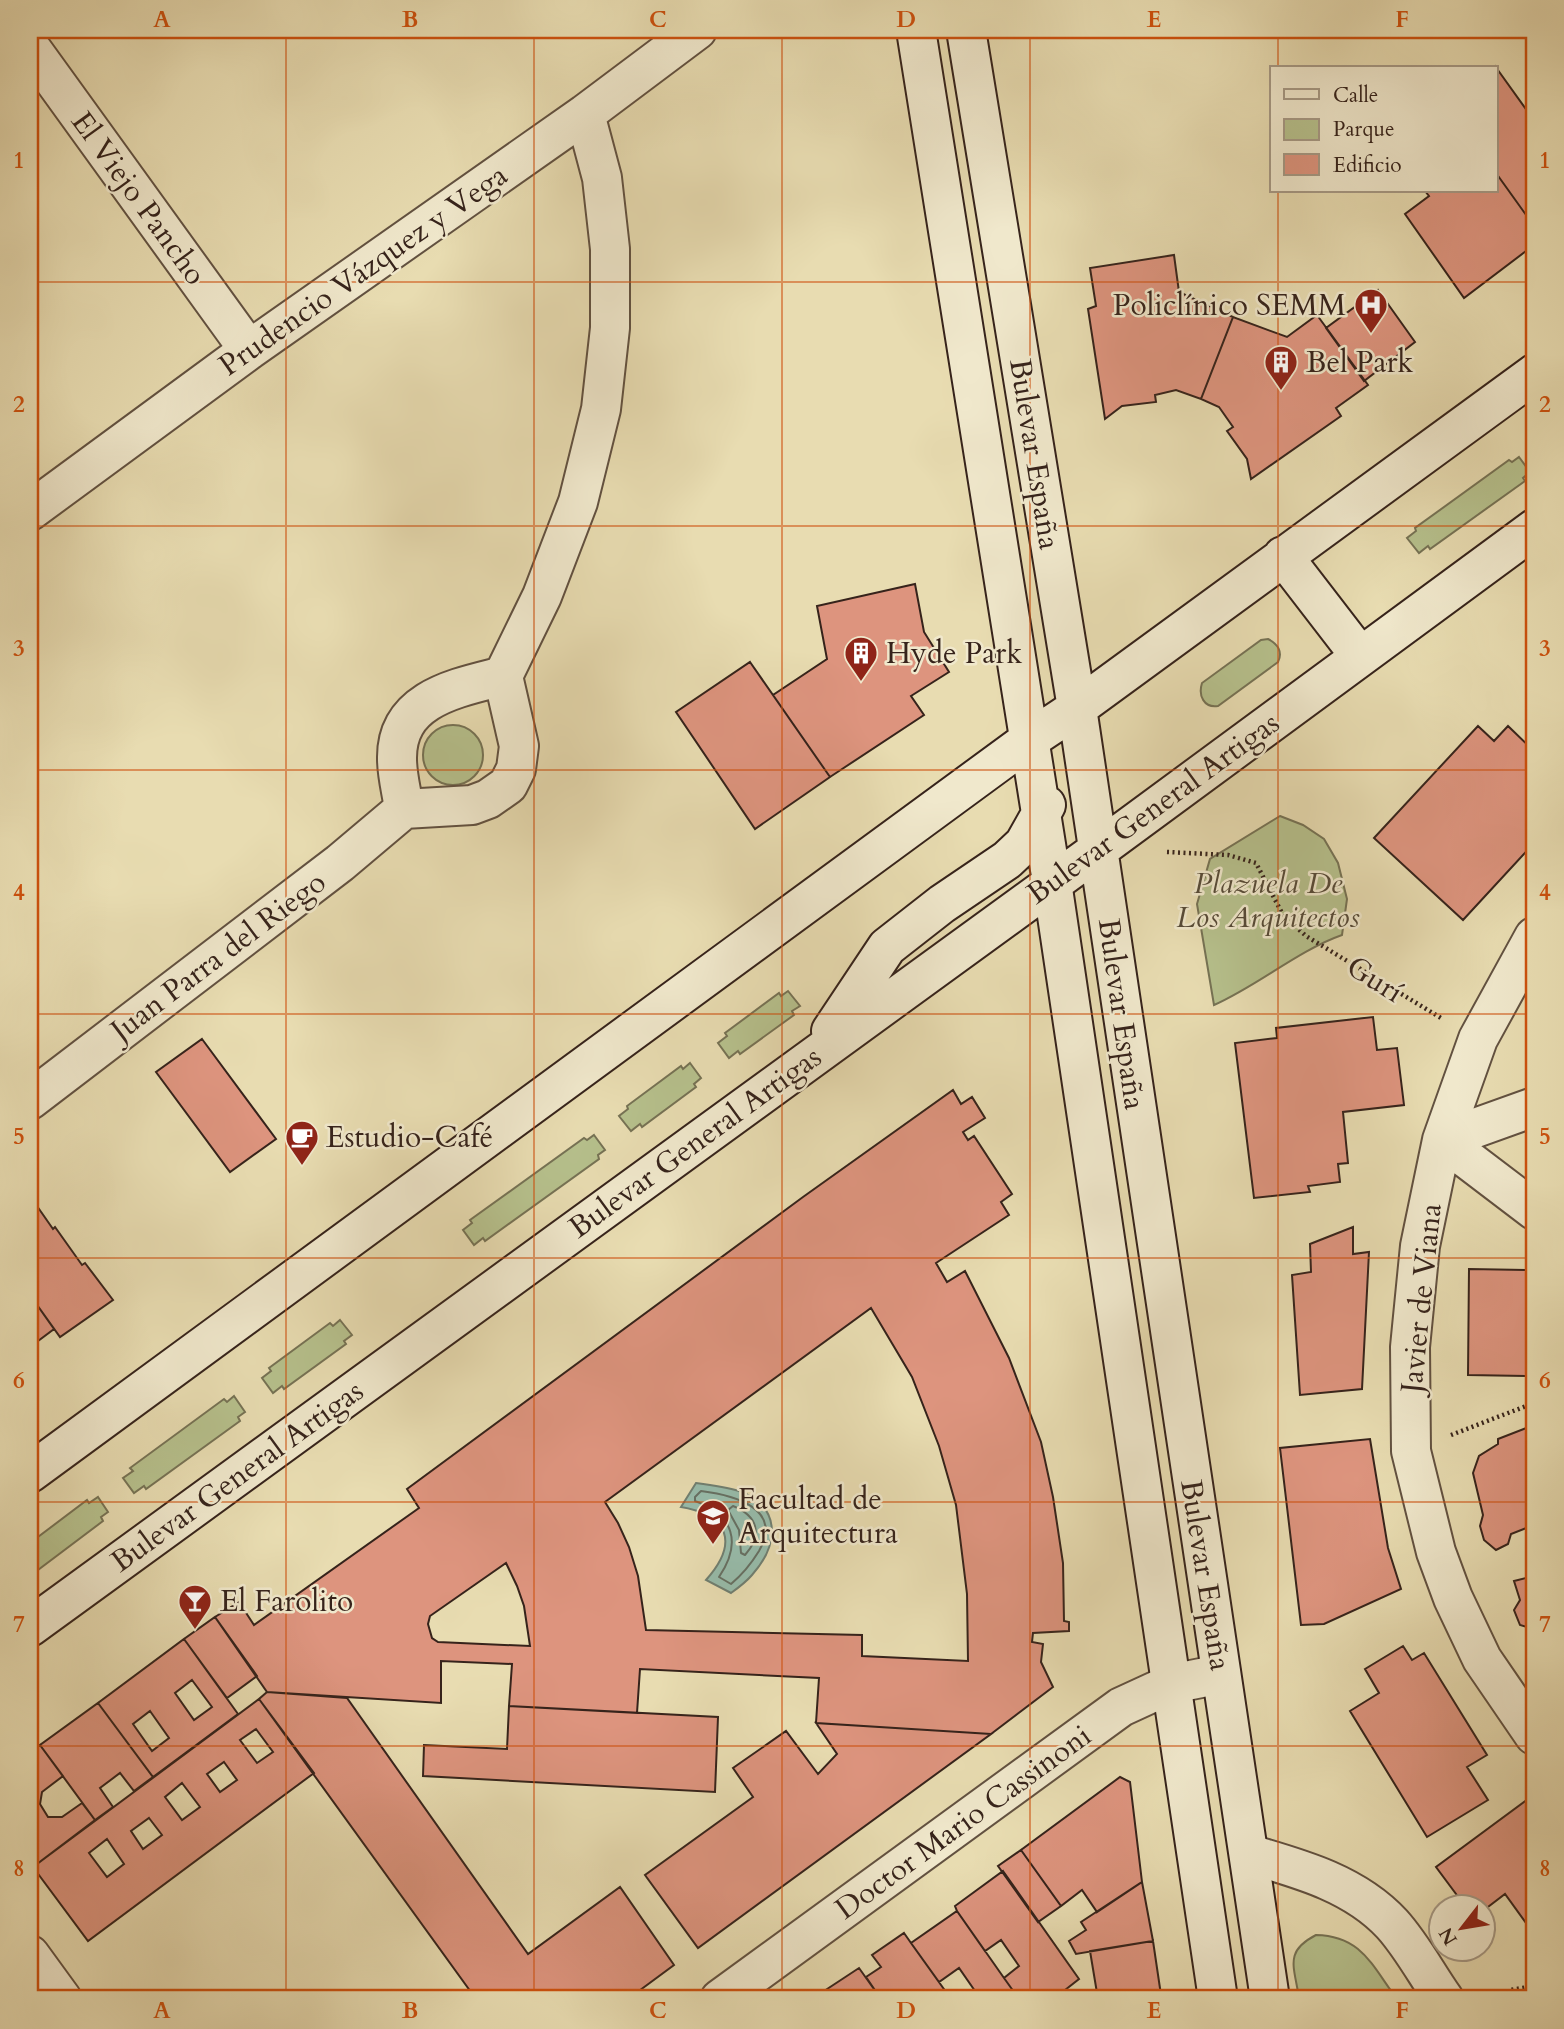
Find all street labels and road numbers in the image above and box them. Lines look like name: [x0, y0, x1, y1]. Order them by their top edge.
street label: El Viejo Pancho: [62, 103, 215, 293]
street label: Prudencio Vázquez y Vega: [211, 155, 516, 386]
street label: Bulevar España: [999, 356, 1070, 553]
street label: Bulevar General Artigas: [1019, 703, 1288, 914]
street label: Juan Parra del Riego: [99, 862, 334, 1053]
street label: Bulevar España: [1088, 916, 1155, 1112]
street label: Gurí: [1339, 946, 1411, 1013]
street label: Bulevar General Artigas: [561, 1037, 830, 1248]
street label: Javier de Viana: [1391, 1201, 1452, 1399]
street label: Bulevar General Artigas: [103, 1371, 372, 1582]
street label: Bulevar España: [1170, 1477, 1241, 1674]
street label: Doctor Mario Cassinoni: [827, 1716, 1100, 1929]

